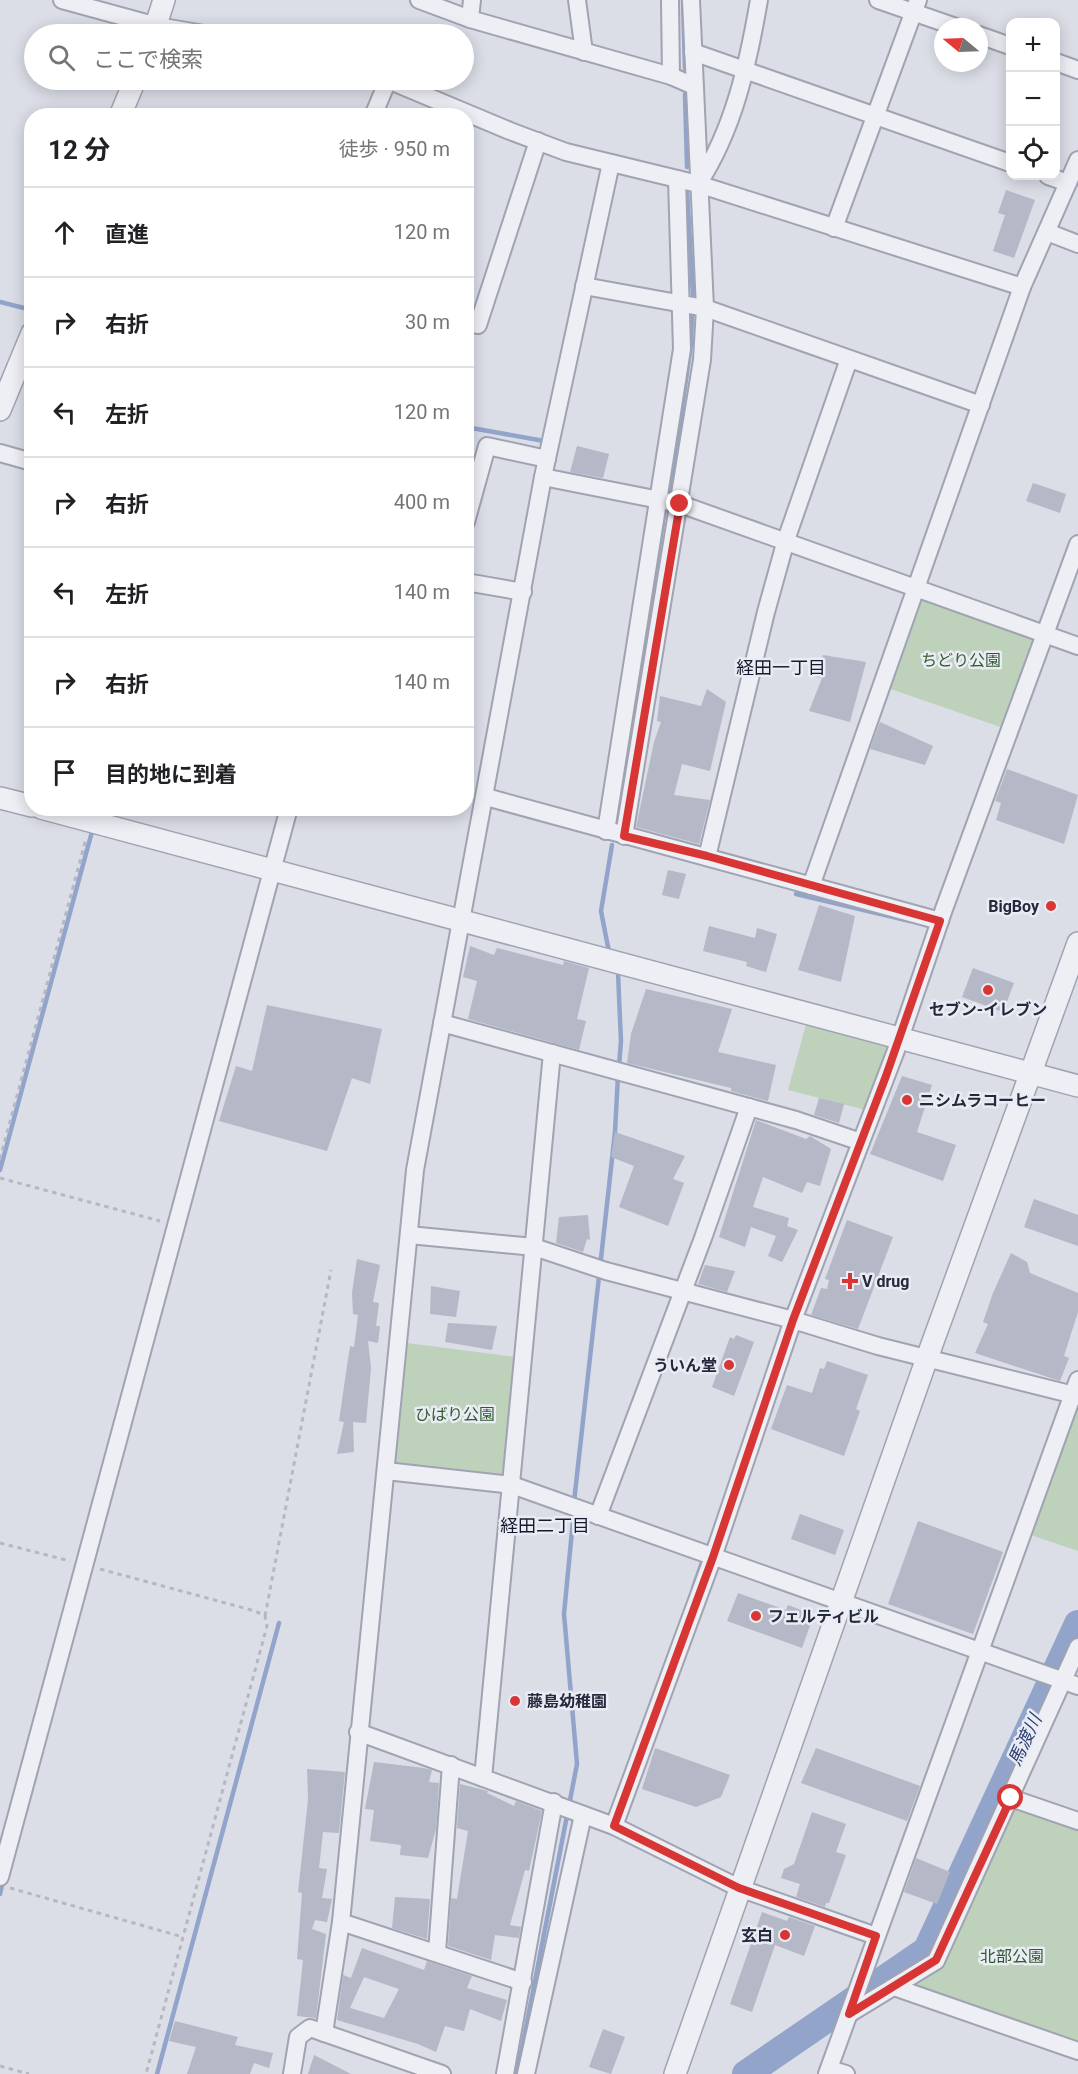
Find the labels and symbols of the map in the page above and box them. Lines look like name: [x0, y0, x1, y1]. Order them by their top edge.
north arrow: [934, 18, 988, 72]
route end: [666, 490, 692, 516]
park label: ちどり公園: [921, 651, 1001, 670]
district label: 経田一丁目: [736, 657, 826, 678]
place label: BigBoy: [988, 897, 1040, 916]
marker: BigBoy: [1044, 899, 1058, 913]
marker: セブン-イレブン: [981, 983, 995, 997]
place label: セブン-イレブン: [929, 1000, 1047, 1019]
place label: ニシムラコーヒー: [919, 1091, 1046, 1110]
marker: ニシムラコーヒー: [900, 1093, 914, 1107]
place label: V drug: [862, 1272, 909, 1291]
marker: V drug: [843, 1274, 857, 1288]
place label: ういん堂: [653, 1356, 717, 1375]
marker: ういん堂: [722, 1358, 736, 1372]
park label: ひばり公園: [415, 1405, 495, 1424]
district label: 経田二丁目: [500, 1515, 590, 1536]
place label: フェルティビル: [768, 1607, 879, 1626]
marker: フェルティビル: [749, 1609, 763, 1623]
place label: 藤島幼稚園: [527, 1692, 607, 1711]
marker: 藤島幼稚園: [508, 1694, 522, 1708]
water label: 馬渡川: [1004, 1709, 1046, 1769]
route start: [997, 1784, 1023, 1810]
place label: 玄白: [741, 1926, 773, 1945]
marker: 玄白: [778, 1928, 792, 1942]
park label: 北部公園: [980, 1947, 1044, 1966]

